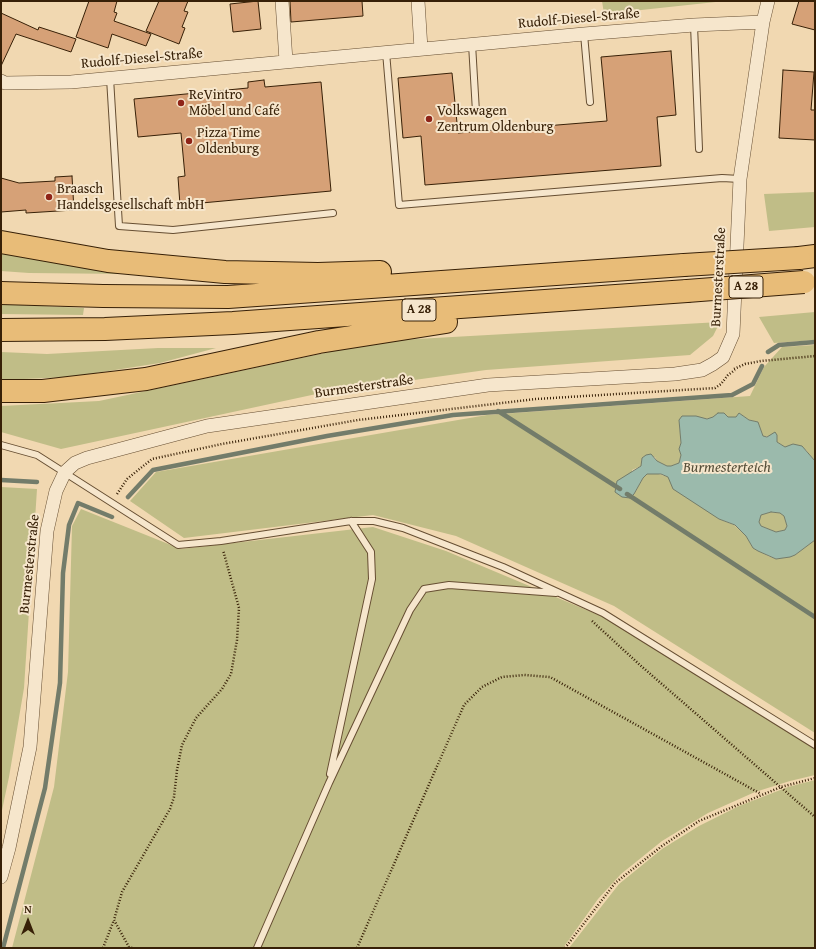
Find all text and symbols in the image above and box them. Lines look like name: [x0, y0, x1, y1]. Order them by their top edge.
street label: Rudolf-Diesel-Straße: [517, 5, 641, 33]
street label: Rudolf-Diesel-Straße: [80, 45, 204, 73]
place label: ReVintro Möbel und Café: [189, 87, 280, 120]
marker: ReVintro Möbel und Café: [176, 98, 186, 108]
place label: Volkswagen Zentrum Oldenburg: [437, 103, 554, 136]
marker: Volkswagen Zentrum Oldenburg: [424, 114, 434, 124]
place label: Pizza Time Oldenburg: [197, 125, 260, 158]
marker: Pizza Time Oldenburg: [184, 136, 194, 146]
place label: Braasch Handelsgesellschaft mbH: [57, 181, 204, 214]
marker: Braasch Handelsgesellschaft mbH: [44, 192, 54, 202]
street label: Burmesterstraße: [708, 227, 730, 327]
road number: A 28: [729, 276, 763, 298]
road number: A 28: [402, 299, 436, 321]
street label: Burmesterstraße: [313, 372, 415, 402]
water label: Burmesterteich: [683, 459, 771, 477]
street label: Burmesterstraße: [16, 514, 44, 614]
north arrow: [8, 901, 48, 941]
text: N: [24, 901, 32, 917]

